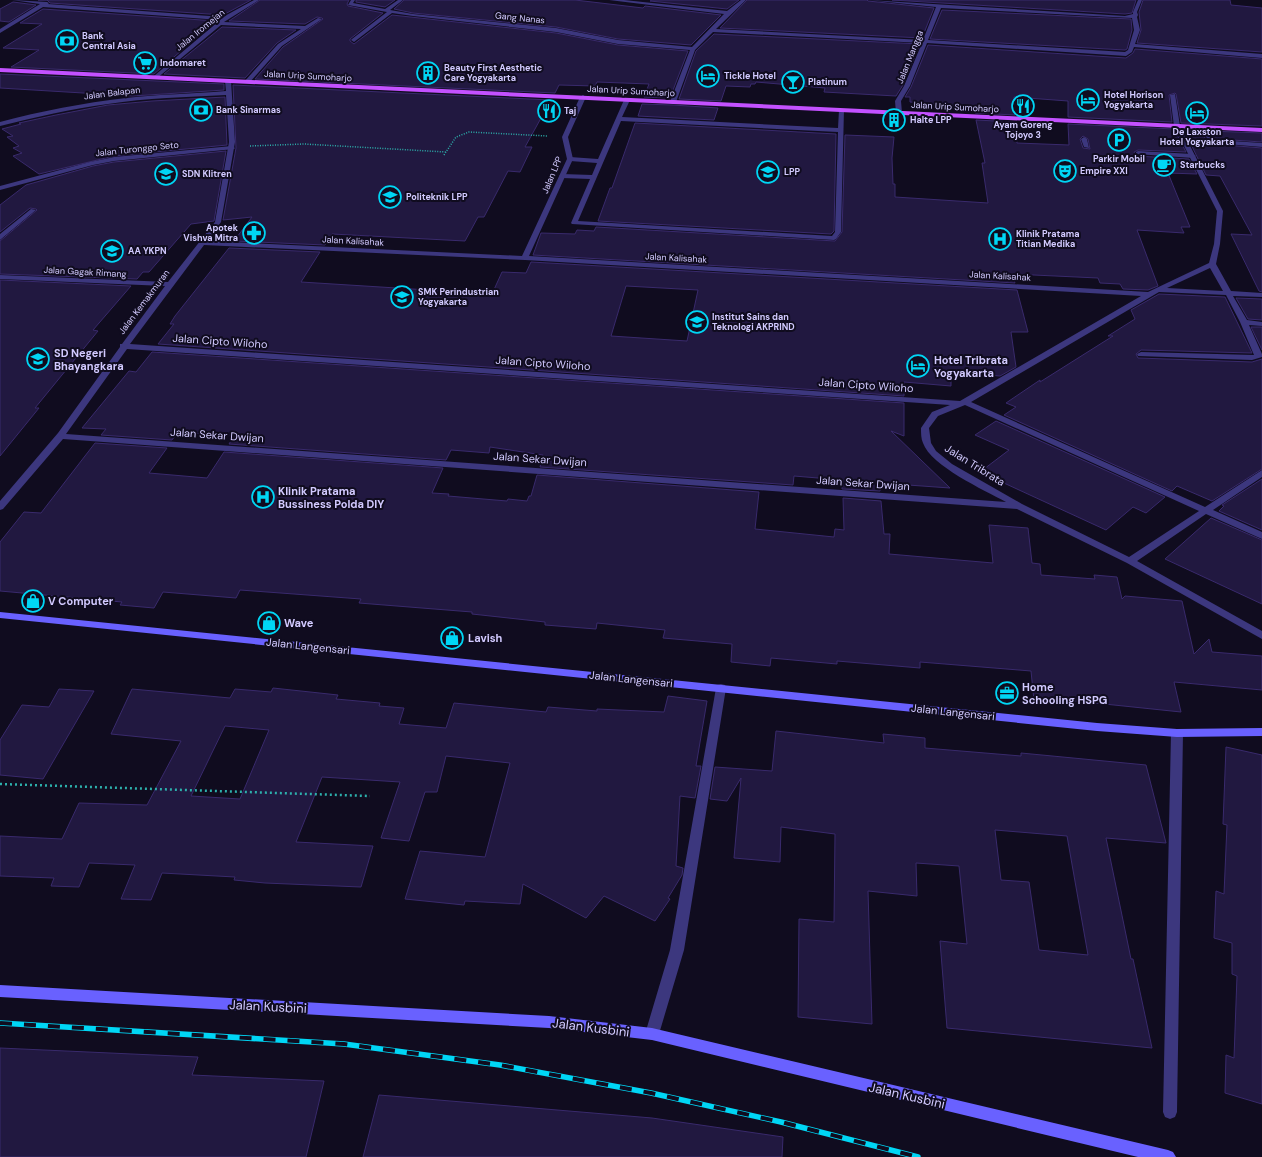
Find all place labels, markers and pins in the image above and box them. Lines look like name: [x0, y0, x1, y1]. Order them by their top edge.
bank icon: Bank Central Asia: [54, 28, 80, 54]
place label: Bank Central Asia: [82, 30, 136, 52]
supermarket icon: Indomaret: [132, 50, 158, 76]
place label: Indomaret: [160, 57, 206, 69]
building icon: Beauty First Aesthetic Care Yogyakarta: [415, 60, 441, 86]
place label: Beauty First Aesthetic Care Yogyakarta: [444, 62, 543, 84]
hotel icon: Tickle Hotel: [695, 63, 721, 89]
bar icon: Platinum: [780, 69, 806, 95]
place label: Tickle Hotel: [724, 70, 776, 82]
place label: Platinum: [808, 76, 847, 88]
hotel icon: Hotel Horison Yogyakarta: [1075, 87, 1101, 113]
place label: Hotel Horison Yogyakarta: [1104, 89, 1163, 111]
restaurant icon: Ayam Goreng Tojoyo 3: [1010, 93, 1036, 119]
bank icon: Bank Sinarmas: [188, 97, 214, 123]
restaurant icon: Taj: [536, 98, 562, 124]
hotel icon: De Laxston Hotel Yogyakarta: [1184, 100, 1210, 126]
place label: Bank Sinarmas: [216, 104, 281, 116]
place label: Taj: [564, 105, 576, 117]
building icon: Halte LPP: [881, 107, 907, 133]
place label: Halte LPP: [910, 114, 952, 126]
place label: Ayam Goreng Tojoyo 3: [993, 119, 1053, 141]
place label: De Laxston Hotel Yogyakarta: [1160, 126, 1234, 148]
parking icon: Parkir Mobil: [1106, 127, 1132, 153]
cafe icon: Starbucks: [1151, 152, 1177, 178]
place label: Parkir Mobil: [1093, 153, 1145, 165]
theatre icon: Empire XXI: [1052, 158, 1078, 184]
school or university icon: LPP: [755, 159, 781, 185]
place label: Starbucks: [1180, 159, 1225, 171]
school or university icon: SDN Klitren: [153, 161, 179, 187]
place label: Empire XXI: [1080, 165, 1128, 177]
place label: LPP: [784, 166, 801, 178]
place label: SDN Klitren: [182, 168, 232, 180]
school or university icon: Politeknik LPP: [377, 184, 403, 210]
place label: Politeknik LPP: [406, 191, 468, 203]
pharmacy icon: Apotek Vishva Mitra: [241, 220, 267, 246]
place label: Apotek Vishva Mitra: [183, 222, 239, 244]
hospital icon: Klinik Pratama Titian Medika: [987, 226, 1013, 252]
place label: Klinik Pratama Titian Medika: [1016, 228, 1079, 250]
school or university icon: AA YKPN: [99, 238, 125, 264]
place label: AA YKPN: [128, 245, 167, 257]
school or university icon: SMK Perindustrian Yogyakarta: [389, 284, 415, 310]
place label: SMK Perindustrian Yogyakarta: [418, 286, 499, 308]
school or university icon: Institut Sains dan Teknologi AKPRIND: [684, 309, 710, 335]
place label: Institut Sains dan Teknologi AKPRIND: [712, 311, 795, 333]
school or university icon: SD Negeri Bhayangkara: [25, 346, 51, 372]
place label: SD Negeri Bhayangkara: [54, 346, 124, 373]
hotel icon: Hotel Tribrata Yogyakarta: [905, 353, 931, 379]
place label: Hotel Tribrata Yogyakarta: [934, 353, 1008, 380]
hospital icon: Klinik Pratama Bussiness Polda DIY: [250, 484, 276, 510]
place label: Klinik Pratama Bussiness Polda DIY: [278, 484, 384, 511]
shop icon: V Computer: [20, 588, 46, 614]
place label: V Computer: [48, 594, 114, 608]
shop icon: Wave: [256, 610, 282, 636]
place label: Wave: [284, 616, 314, 630]
shop icon: Lavish: [439, 625, 465, 651]
place label: Lavish: [468, 631, 503, 645]
office icon: Home Schooling HSPG: [994, 680, 1020, 706]
place label: Home Schooling HSPG: [1022, 680, 1107, 707]

